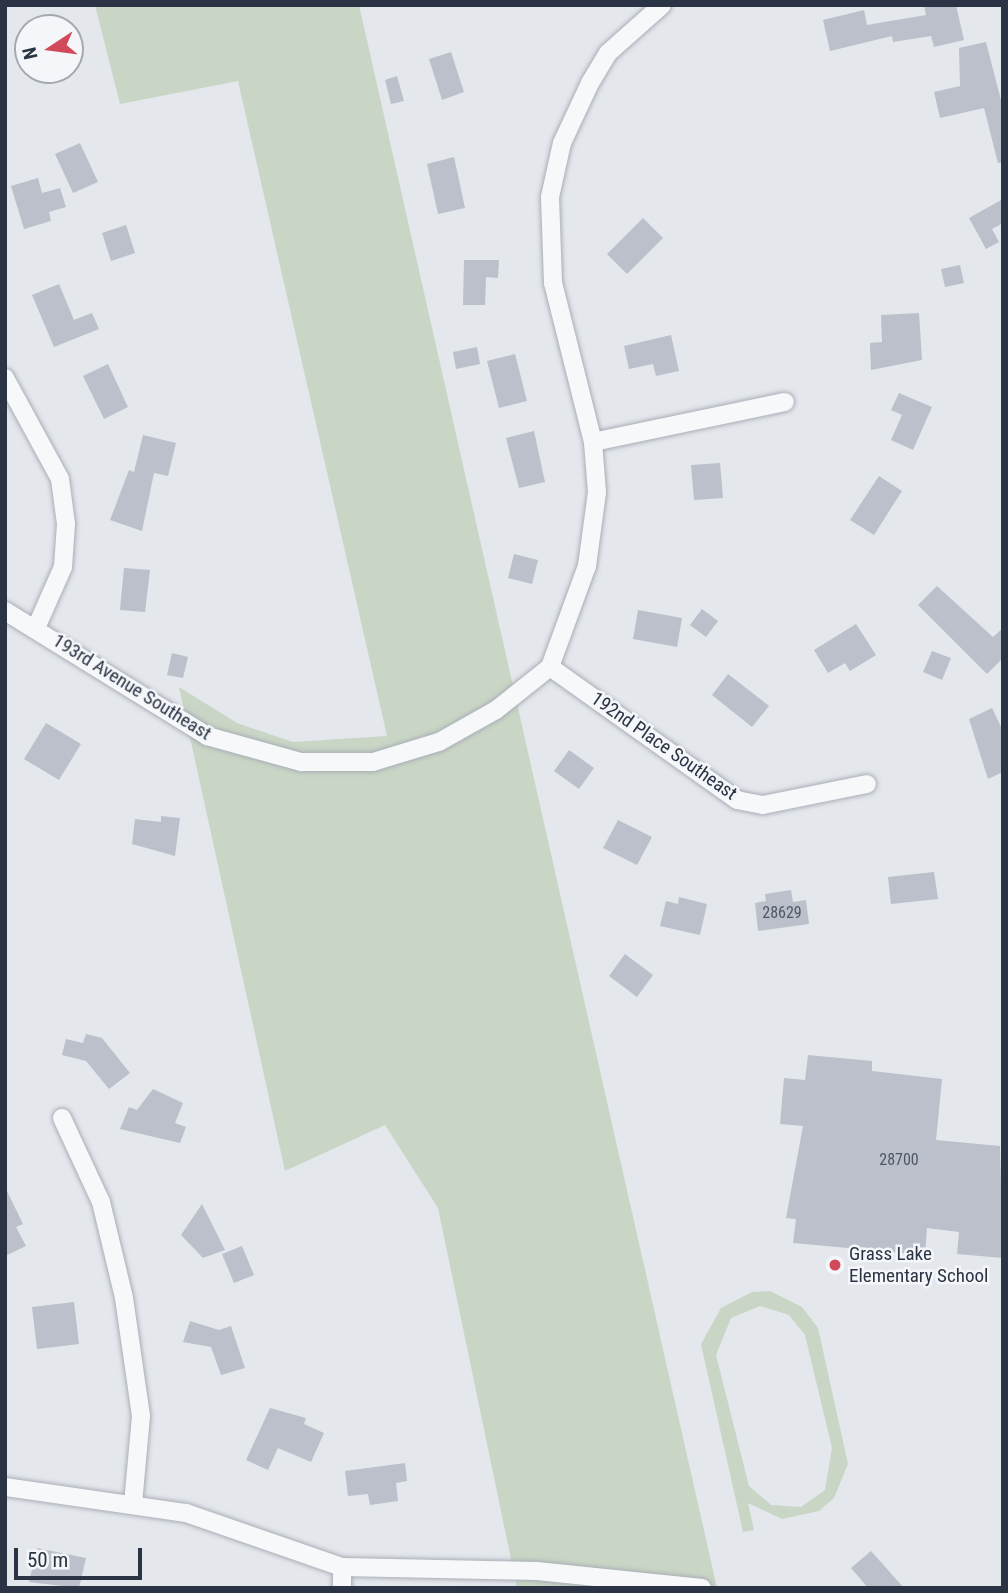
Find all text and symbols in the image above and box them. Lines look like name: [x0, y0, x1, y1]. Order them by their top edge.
north arrow: [14, 14, 84, 84]
text: N: [17, 45, 43, 62]
street label: 193rd Avenue Southeast: [49, 629, 215, 745]
street label: 192nd Place Southeast: [587, 687, 741, 805]
house number: 28629: [762, 903, 802, 923]
house number: 28700: [879, 1150, 919, 1170]
place label: Grass Lake Elementary School: [849, 1243, 988, 1287]
marker: Grass Lake Elementary School: [827, 1257, 843, 1273]
scale bar: [18, 1534, 145, 1578]
text: 50 m: [27, 1548, 68, 1572]

